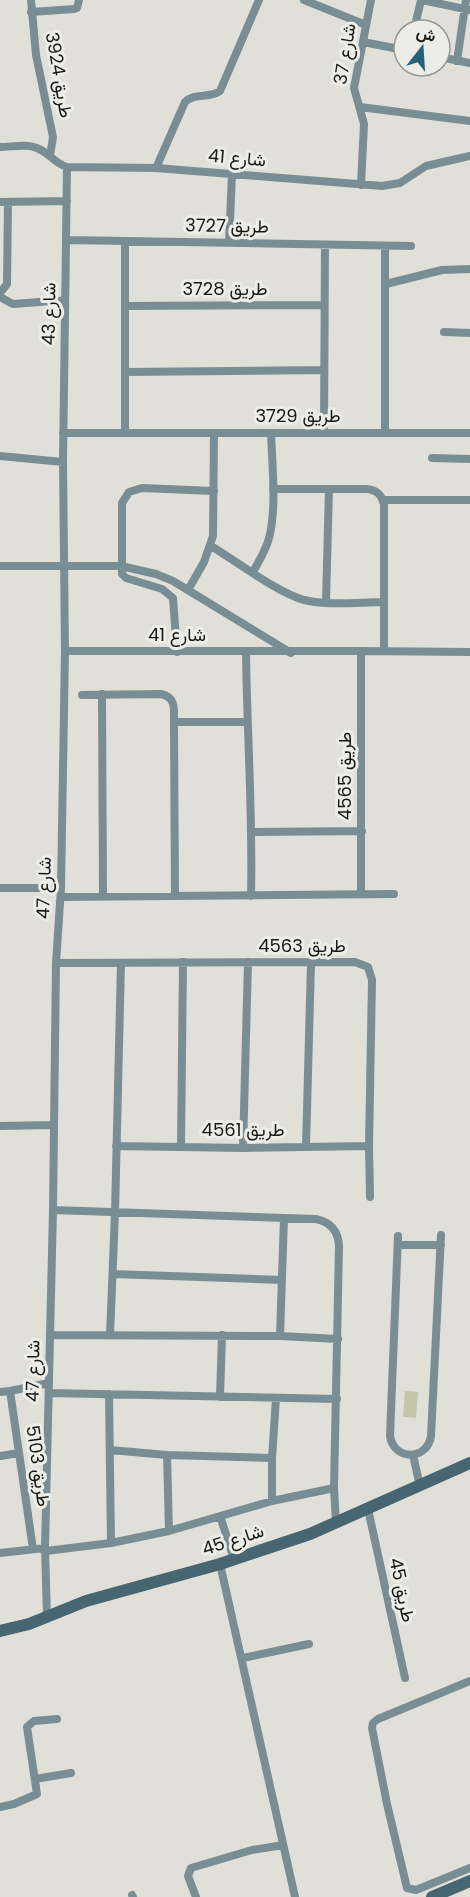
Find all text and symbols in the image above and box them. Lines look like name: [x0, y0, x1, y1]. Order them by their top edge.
north arrow: [392, 18, 452, 78]
text: ش: [414, 20, 439, 48]
street label: شارع 37: [327, 22, 362, 86]
street label: طريق 3924: [40, 30, 79, 120]
street label: شارع 41: [207, 143, 267, 172]
street label: طريق 3727: [185, 212, 269, 239]
street label: طريق 3728: [182, 276, 268, 301]
street label: شارع 43: [35, 282, 62, 346]
street label: طريق 3729: [255, 403, 341, 428]
street label: شارع 41: [148, 622, 206, 647]
street label: طريق 4565: [332, 732, 357, 820]
street label: شارع 47: [30, 856, 57, 919]
street label: طريق 4563: [258, 933, 346, 958]
street label: طريق 4561: [202, 1117, 284, 1142]
street label: شارع 47: [19, 1340, 46, 1402]
street label: طريق 5103: [20, 1424, 57, 1508]
street label: شارع 45: [199, 1518, 267, 1561]
street label: طريق 45: [383, 1555, 422, 1625]

